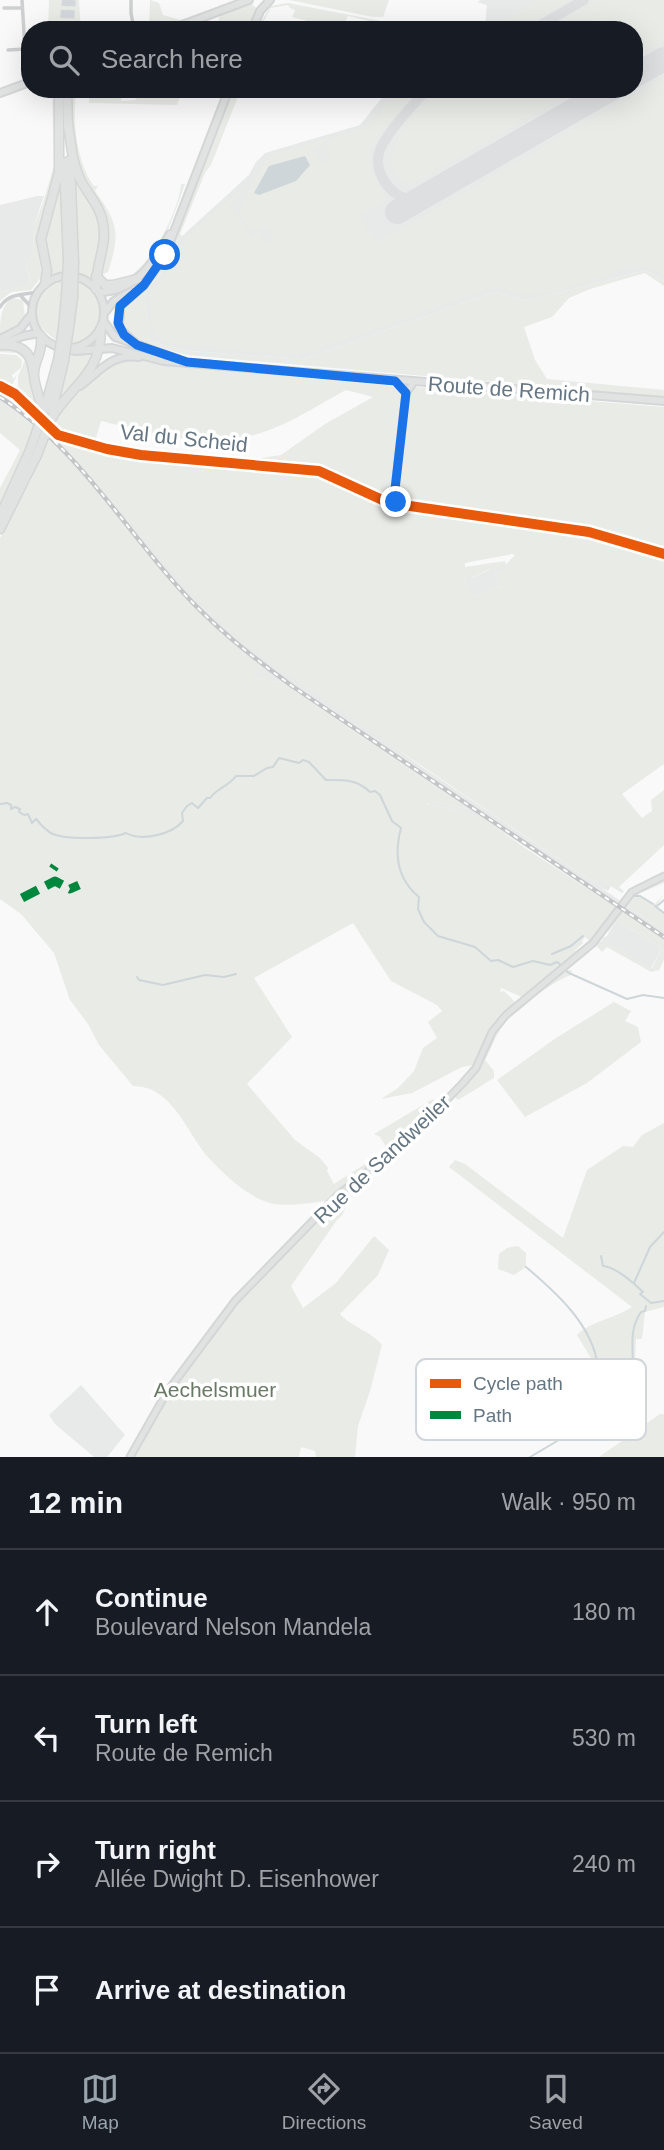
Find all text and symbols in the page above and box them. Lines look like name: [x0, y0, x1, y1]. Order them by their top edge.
search box: [21, 21, 643, 98]
icon: search: [45, 41, 83, 79]
text: Search here: [101, 44, 243, 74]
route start: [149, 239, 180, 270]
street label: Route de Remich: [427, 372, 591, 406]
street label: Val du Scheid: [119, 420, 249, 456]
route end: [380, 486, 411, 517]
street label: Rue de Sandweiler: [309, 1090, 455, 1228]
legend: [416, 1359, 646, 1440]
text: Cycle path: [473, 1373, 563, 1394]
park label: Aechelsmuer: [154, 1378, 276, 1401]
text: Path: [473, 1405, 512, 1426]
text: 12 min: [28, 1486, 123, 1519]
text: Walk · 950 m: [501, 1489, 636, 1515]
text: Continue: [95, 1583, 208, 1613]
icon: ahead: [28, 1593, 66, 1631]
text: 180 m: [572, 1599, 636, 1625]
text: Boulevard Nelson Mandela: [95, 1614, 371, 1640]
text: Turn left: [95, 1709, 197, 1739]
icon: left: [28, 1719, 66, 1757]
text: 530 m: [572, 1725, 636, 1751]
text: Route de Remich: [95, 1740, 273, 1766]
text: Turn right: [95, 1835, 216, 1865]
icon: right: [28, 1845, 66, 1883]
text: 240 m: [572, 1851, 636, 1877]
text: Allée Dwight D. Eisenhower: [95, 1866, 379, 1892]
icon: arrive: [28, 1971, 66, 2009]
text: Arrive at destination: [95, 1975, 346, 2005]
tab: Map: [81, 2070, 119, 2134]
tab: Directions: [282, 2070, 366, 2134]
tab: Saved: [529, 2070, 583, 2134]

